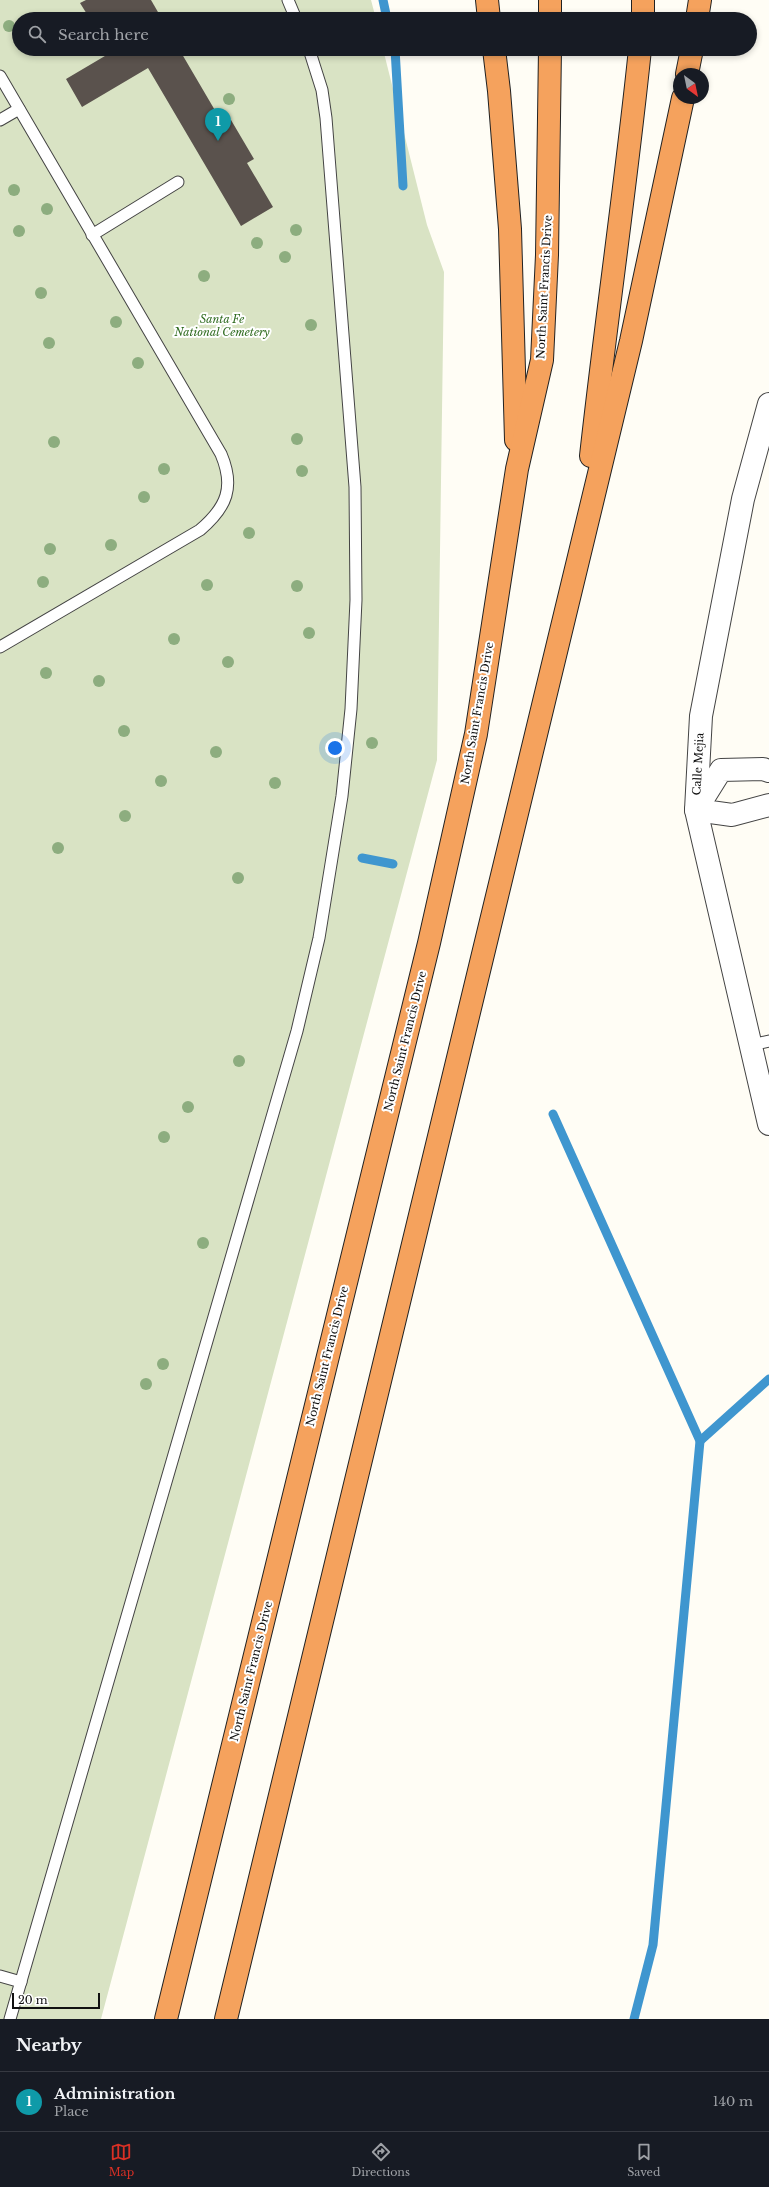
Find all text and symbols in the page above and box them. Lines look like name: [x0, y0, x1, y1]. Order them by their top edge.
search box: [12, 12, 757, 56]
icon: search: [26, 23, 48, 45]
text: Search here: [58, 25, 149, 44]
north arrow: [673, 68, 709, 104]
pin: 1: [205, 108, 231, 141]
street label: North Saint Francis Drive: [533, 215, 555, 359]
park label: Santa Fe National Cemetery: [173, 312, 270, 339]
street label: North Saint Francis Drive: [458, 641, 496, 785]
street label: Calle Mejia: [689, 731, 707, 796]
your location: [325, 738, 345, 758]
street label: North Saint Francis Drive: [381, 969, 429, 1113]
street label: North Saint Francis Drive: [303, 1284, 351, 1428]
street label: North Saint Francis Drive: [227, 1599, 275, 1743]
scale bar: [12, 1991, 100, 2010]
text: 20 m: [18, 1993, 48, 2007]
text: Nearby: [16, 2035, 82, 2056]
text: Administration: [54, 2084, 175, 2103]
text: 1: [26, 2093, 32, 2110]
text: 140 m: [713, 2093, 753, 2110]
text: Place: [54, 2103, 89, 2120]
tab: Map: [109, 2141, 134, 2179]
tab: Directions: [351, 2141, 410, 2179]
tab: Saved: [627, 2141, 660, 2179]

